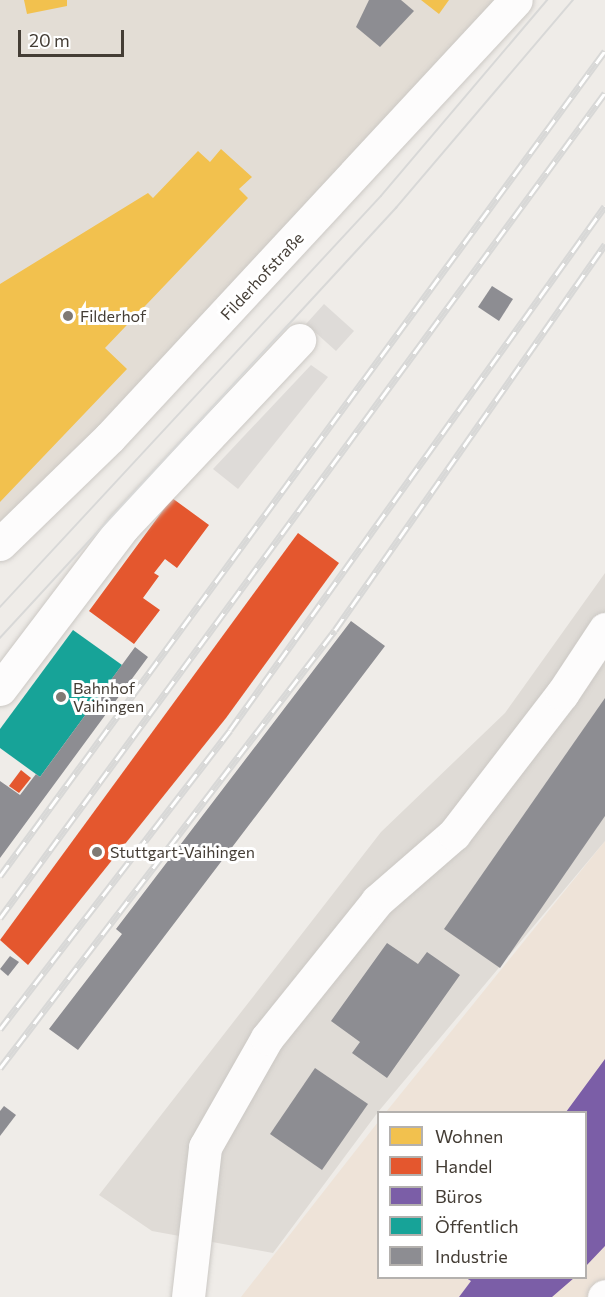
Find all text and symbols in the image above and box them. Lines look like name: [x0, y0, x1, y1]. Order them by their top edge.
scale bar: [21, 18, 128, 56]
text: 20 m: [29, 29, 70, 51]
street label: Filderhofstraße: [217, 228, 307, 324]
place label: Filderhof: [80, 306, 146, 326]
marker: Filderhof: [61, 309, 75, 323]
place label: Bahnhof Vaihingen: [73, 678, 144, 716]
marker: Bahnhof Vaihingen: [54, 690, 68, 704]
place label: Stuttgart-Vaihingen: [110, 842, 255, 862]
marker: Stuttgart-Vaihingen: [88, 843, 106, 861]
legend: [377, 1111, 587, 1279]
text: Wohnen: [435, 1125, 503, 1147]
text: Handel: [435, 1155, 493, 1177]
text: Büros: [435, 1185, 482, 1207]
text: Öffentlich: [435, 1215, 519, 1237]
text: Industrie: [435, 1245, 508, 1267]

